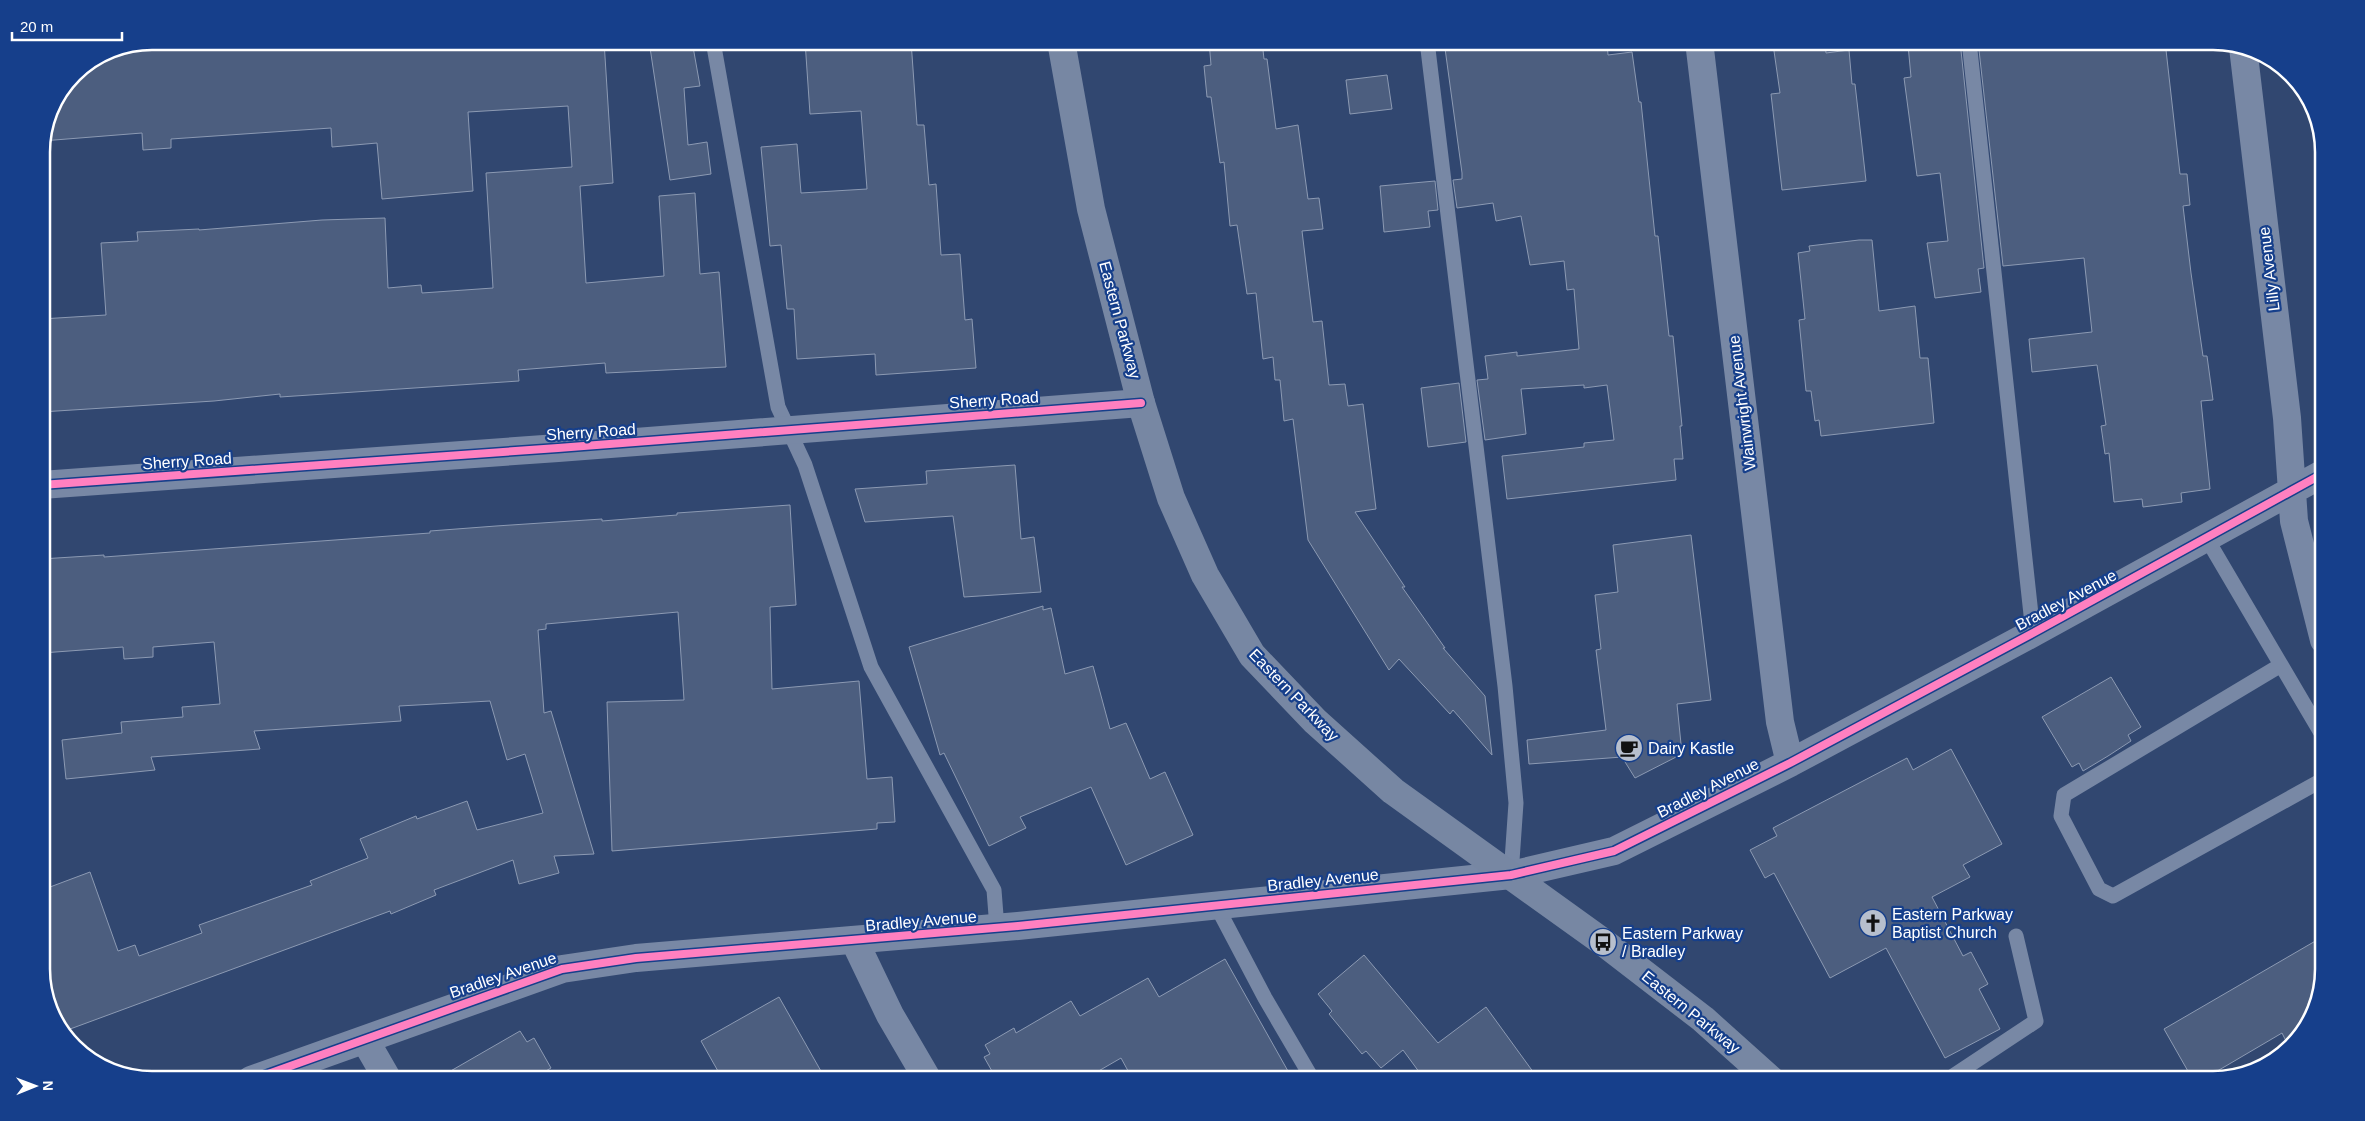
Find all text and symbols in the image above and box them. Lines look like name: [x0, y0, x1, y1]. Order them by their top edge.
scale bar: [12, 10, 122, 42]
text: 20 m: [20, 18, 53, 35]
street label: Lilly Avenue: [2255, 226, 2283, 312]
street label: Eastern Parkway: [1096, 259, 1144, 381]
street label: Wainwright Avenue: [1725, 334, 1759, 472]
street label: Sherry Road: [949, 388, 1039, 412]
street label: Sherry Road: [546, 420, 636, 444]
street label: Sherry Road: [142, 449, 232, 473]
street label: Bradley Avenue: [2013, 566, 2119, 634]
street label: Eastern Parkway: [1246, 646, 1342, 744]
cafe icon: Dairy Kastle: [1614, 733, 1644, 763]
place label: Dairy Kastle: [1648, 740, 1734, 757]
street label: Bradley Avenue: [1654, 755, 1762, 821]
street label: Bradley Avenue: [1267, 866, 1380, 894]
place label: Eastern Parkway Baptist Church: [1892, 906, 2013, 941]
street label: Bradley Avenue: [865, 908, 978, 934]
church icon: Eastern Parkway Baptist Church: [1858, 908, 1888, 938]
place label: Eastern Parkway / Bradley: [1622, 925, 1743, 960]
bus stop icon: Eastern Parkway / Bradley: [1588, 927, 1618, 957]
street label: Bradley Avenue: [447, 949, 559, 1001]
street label: Eastern Parkway: [1639, 967, 1743, 1057]
north arrow: [10, 1061, 60, 1111]
text: N: [40, 1081, 56, 1091]

